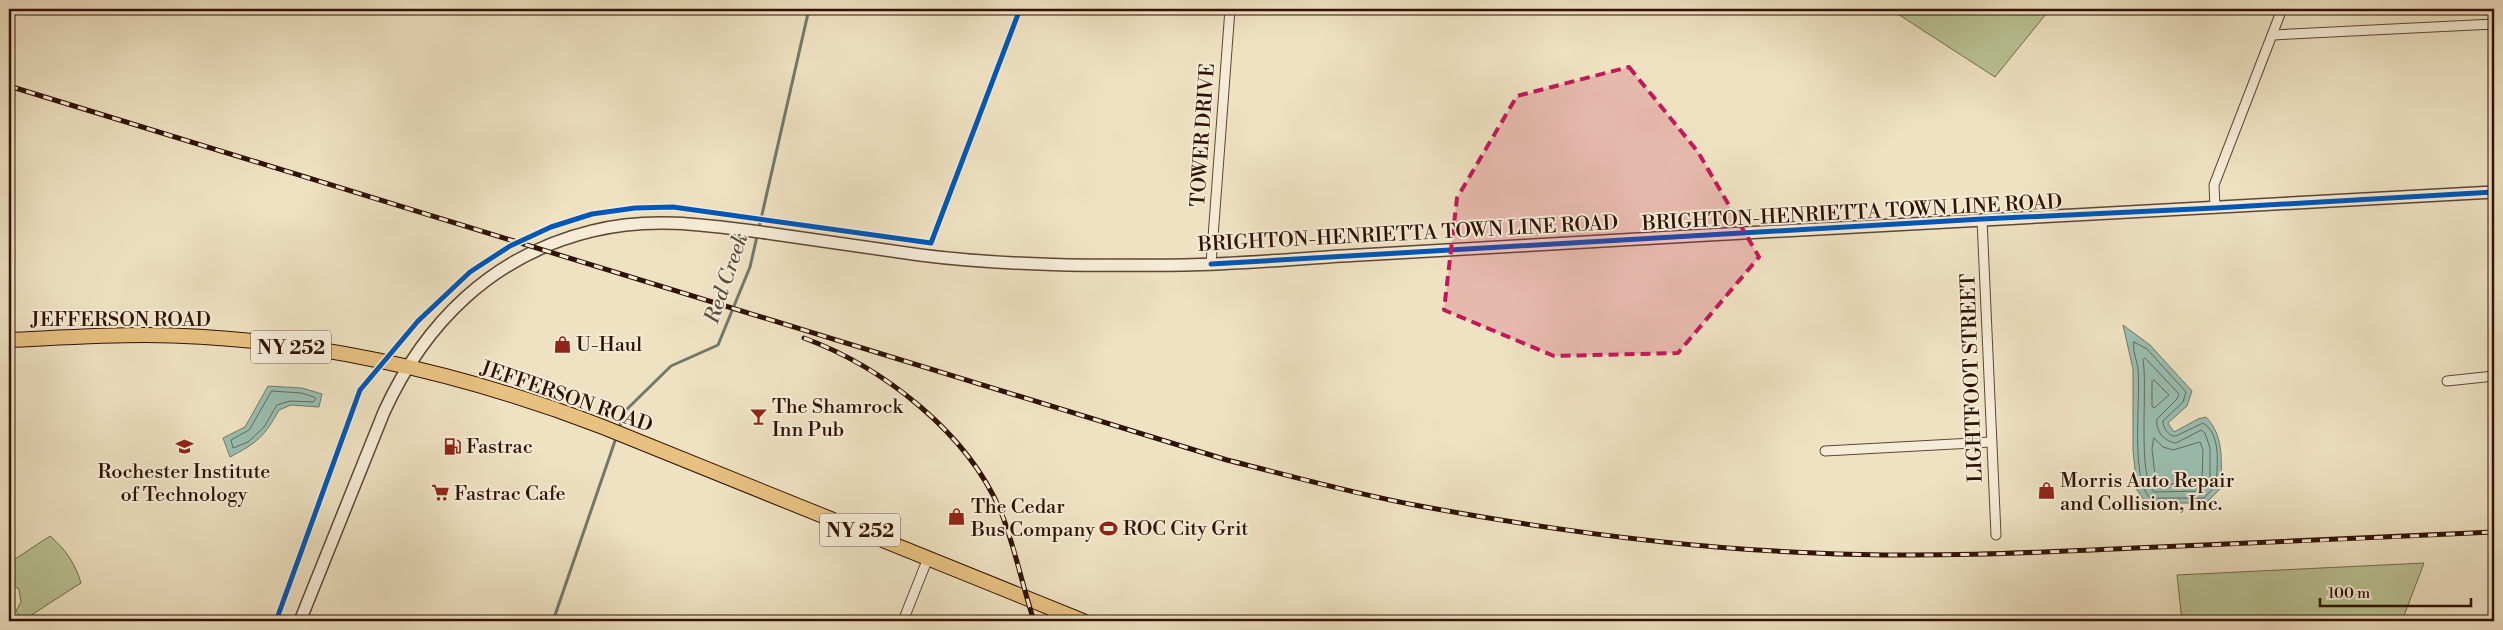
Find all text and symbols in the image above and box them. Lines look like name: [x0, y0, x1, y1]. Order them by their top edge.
street label: TOWER DRIVE: [1186, 63, 1221, 208]
street label: BRIGHTON-HENRIETTA TOWN LINE ROAD: [1640, 190, 2063, 237]
street label: BRIGHTON-HENRIETTA TOWN LINE ROAD: [1196, 211, 1619, 258]
water label: Red Creek: [699, 230, 755, 328]
street label: LIGHTFOOT STREET: [1956, 273, 1989, 483]
street label: JEFFERSON ROAD: [30, 308, 211, 333]
road number: NY 252: [251, 331, 331, 364]
place label: U-Haul: [576, 333, 642, 358]
shop icon: U-Haul: [552, 334, 572, 354]
street label: JEFFERSON ROAD: [476, 356, 656, 439]
place label: The Shamrock Inn Pub: [772, 395, 905, 443]
bar icon: The Shamrock Inn Pub: [748, 407, 768, 427]
place label: Fastrac: [466, 435, 533, 460]
fuel station icon: Fastrac: [442, 436, 462, 456]
school or university icon: Rochester Institute of Technology: [174, 437, 194, 457]
place label: Rochester Institute of Technology: [98, 460, 270, 508]
place label: Morris Auto Repair and Collision, Inc.: [2060, 469, 2235, 517]
shop icon: Morris Auto Repair and Collision, Inc.: [2036, 481, 2056, 501]
place label: Fastrac Cafe: [454, 482, 566, 507]
supermarket icon: Fastrac Cafe: [430, 483, 450, 503]
place label: The Cedar Bus Company: [970, 495, 1095, 543]
shop icon: The Cedar Bus Company: [947, 507, 967, 527]
road number: NY 252: [820, 514, 900, 546]
place label: ROC City Grit: [1123, 517, 1248, 542]
sports icon: ROC City Grit: [1099, 518, 1119, 538]
scale bar: [2320, 575, 2472, 607]
text: 100 m: [2328, 584, 2370, 603]

